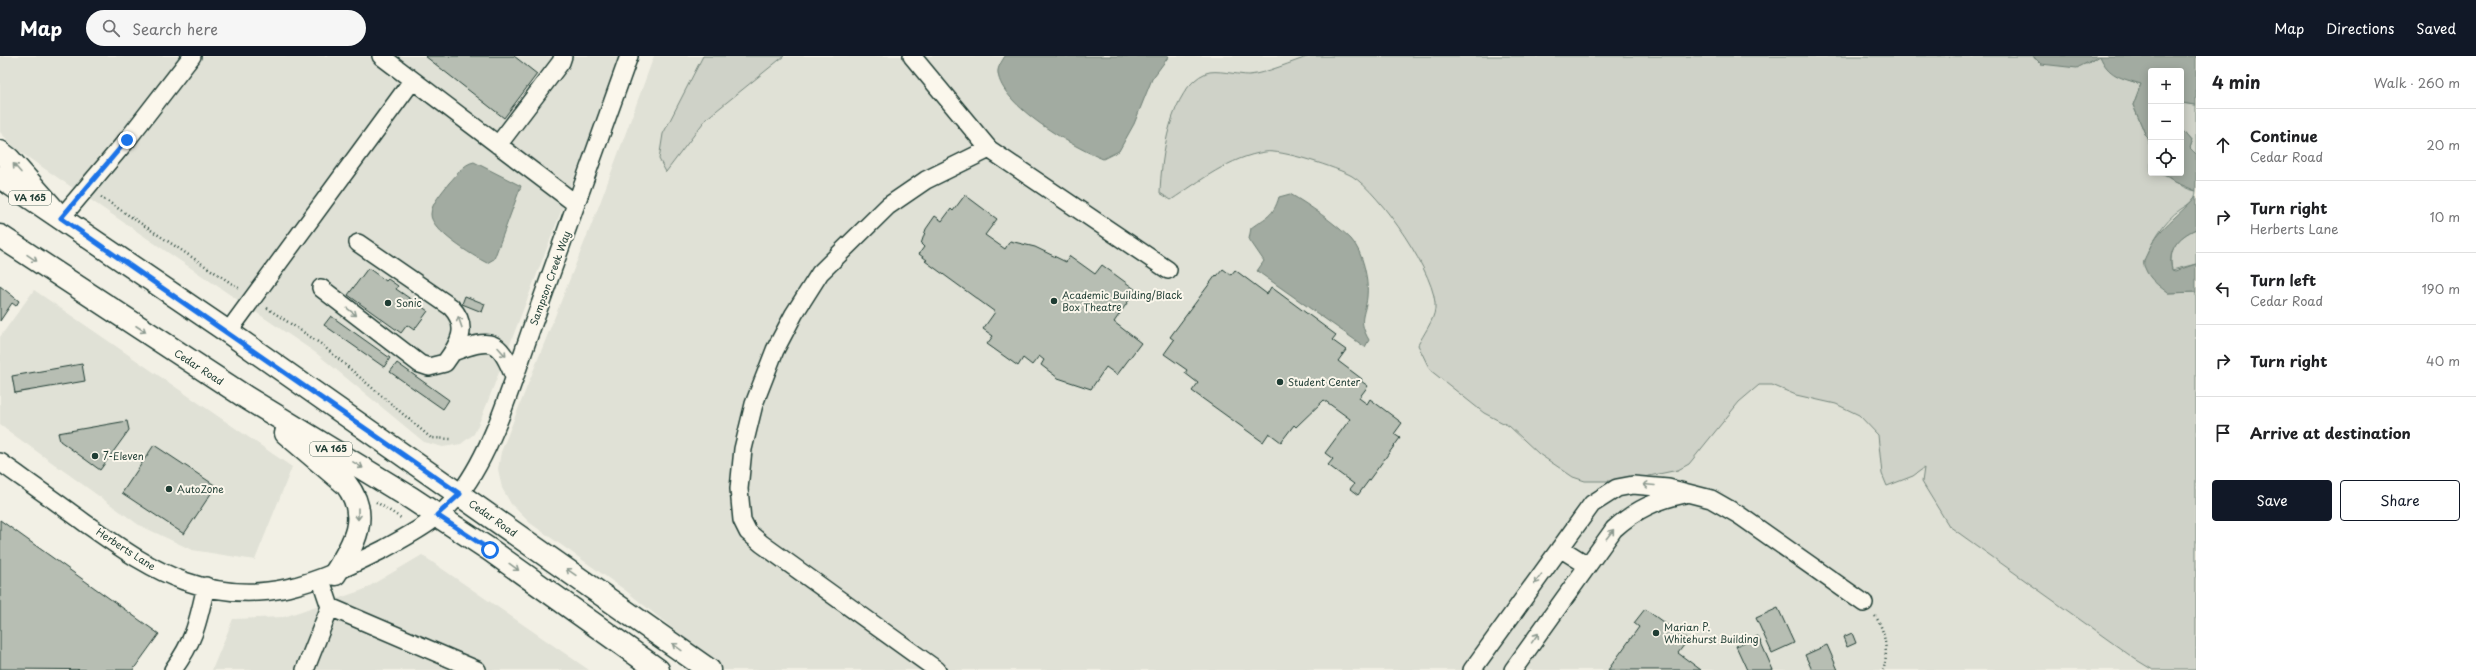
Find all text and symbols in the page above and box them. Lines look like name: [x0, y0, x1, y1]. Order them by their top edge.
search box: [86, 10, 366, 46]
text: Map: [20, 14, 62, 42]
icon: search: [100, 17, 122, 39]
text: Search here: [132, 17, 218, 40]
text: Map: [2274, 18, 2304, 39]
text: Directions: [2326, 18, 2394, 39]
text: Saved: [2416, 18, 2456, 39]
map controls: [2148, 68, 2184, 176]
button: +: [2148, 68, 2184, 104]
text: 4 min: [2212, 69, 2260, 95]
text: Walk · 260 m: [2374, 73, 2460, 92]
button: −: [2148, 104, 2184, 140]
text: Continue: [2250, 124, 2318, 147]
route end: [118, 131, 136, 149]
icon: ahead: [2212, 134, 2234, 156]
text: 20 m: [2426, 135, 2460, 154]
button: locate: [2148, 140, 2184, 176]
text: Cedar Road: [2250, 147, 2323, 166]
one-way arrow: [12, 162, 21, 173]
road number: VA 165: [9, 191, 51, 205]
text: Turn right: [2250, 196, 2327, 219]
icon: right: [2212, 206, 2234, 228]
text: 10 m: [2430, 207, 2460, 226]
text: Herberts Lane: [2250, 219, 2339, 238]
street label: Sampson Creek Way: [525, 228, 574, 327]
one-way arrow: [27, 254, 38, 262]
text: Turn left: [2250, 268, 2316, 291]
icon: left: [2212, 278, 2234, 300]
text: 190 m: [2421, 279, 2460, 298]
place label: Academic Building/Black Box Theatre: [1062, 287, 1182, 314]
text: Cedar Road: [2250, 291, 2323, 310]
place label: Sonic: [396, 295, 422, 310]
marker: Academic Building/Black Box Theatre: [1049, 296, 1059, 306]
marker: Sonic: [383, 298, 393, 308]
one-way arrow: [347, 307, 358, 316]
one-way arrow: [456, 316, 463, 329]
one-way arrow: [135, 325, 146, 333]
street label: Cedar Road: [172, 345, 227, 388]
one-way arrow: [497, 347, 506, 357]
text: Turn right: [2250, 349, 2327, 372]
icon: right: [2212, 350, 2234, 372]
text: 40 m: [2426, 351, 2460, 370]
place label: Student Center: [1288, 374, 1361, 389]
marker: Student Center: [1275, 377, 1285, 387]
text: Arrive at destination: [2250, 421, 2411, 444]
icon: arrive: [2212, 422, 2234, 444]
road number: VA 165: [310, 442, 352, 456]
place label: 7-Eleven: [103, 448, 144, 463]
marker: 7-Eleven: [90, 451, 100, 461]
one-way arrow: [352, 462, 364, 470]
button: Save: [2212, 480, 2332, 521]
button: Share: [2340, 480, 2460, 521]
place label: AutoZone: [177, 481, 224, 496]
one-way arrow: [1643, 482, 1656, 489]
marker: AutoZone: [164, 484, 174, 494]
street label: Cedar Road: [466, 495, 521, 540]
one-way arrow: [354, 507, 362, 520]
street label: Herberts Lane: [94, 524, 159, 574]
one-way arrow: [1606, 529, 1615, 540]
route start: [481, 541, 499, 559]
one-way arrow: [508, 563, 519, 571]
one-way arrow: [566, 568, 577, 576]
one-way arrow: [1533, 574, 1542, 585]
place label: Marian P. Whitehurst Building: [1664, 619, 1759, 646]
marker: Marian P. Whitehurst Building: [1651, 628, 1661, 638]
one-way arrow: [1531, 633, 1539, 644]
one-way arrow: [672, 643, 683, 651]

